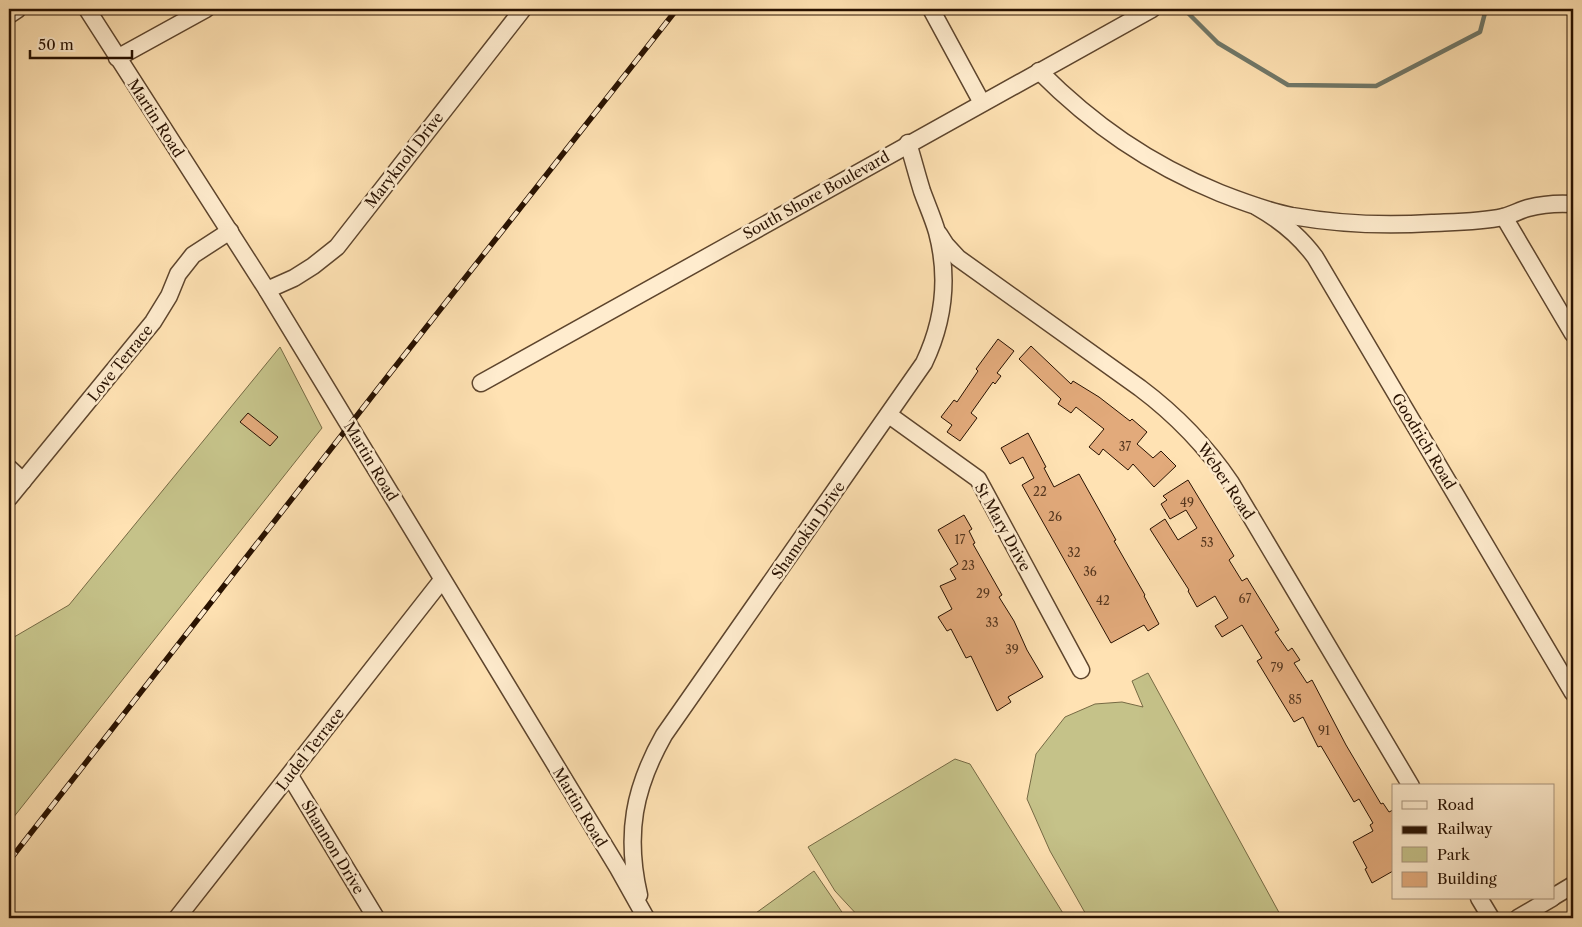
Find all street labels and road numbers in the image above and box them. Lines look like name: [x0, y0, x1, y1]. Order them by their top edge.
street label: Martin Road: [124, 75, 188, 161]
street label: Maryknoll Drive: [361, 108, 447, 212]
street label: South Shore Boulevard: [739, 147, 893, 243]
street label: Love Terrace: [83, 321, 157, 405]
street label: Goodrich Road: [1388, 389, 1460, 493]
street label: Martin Road: [340, 418, 402, 504]
street label: Weber Road: [1193, 438, 1259, 523]
street label: Shamokin Drive: [767, 477, 849, 583]
street label: St Mary Drive: [971, 479, 1035, 575]
street label: Ludel Terrace: [272, 704, 348, 794]
street label: Martin Road: [549, 764, 611, 850]
street label: Shannon Drive: [297, 796, 369, 898]

